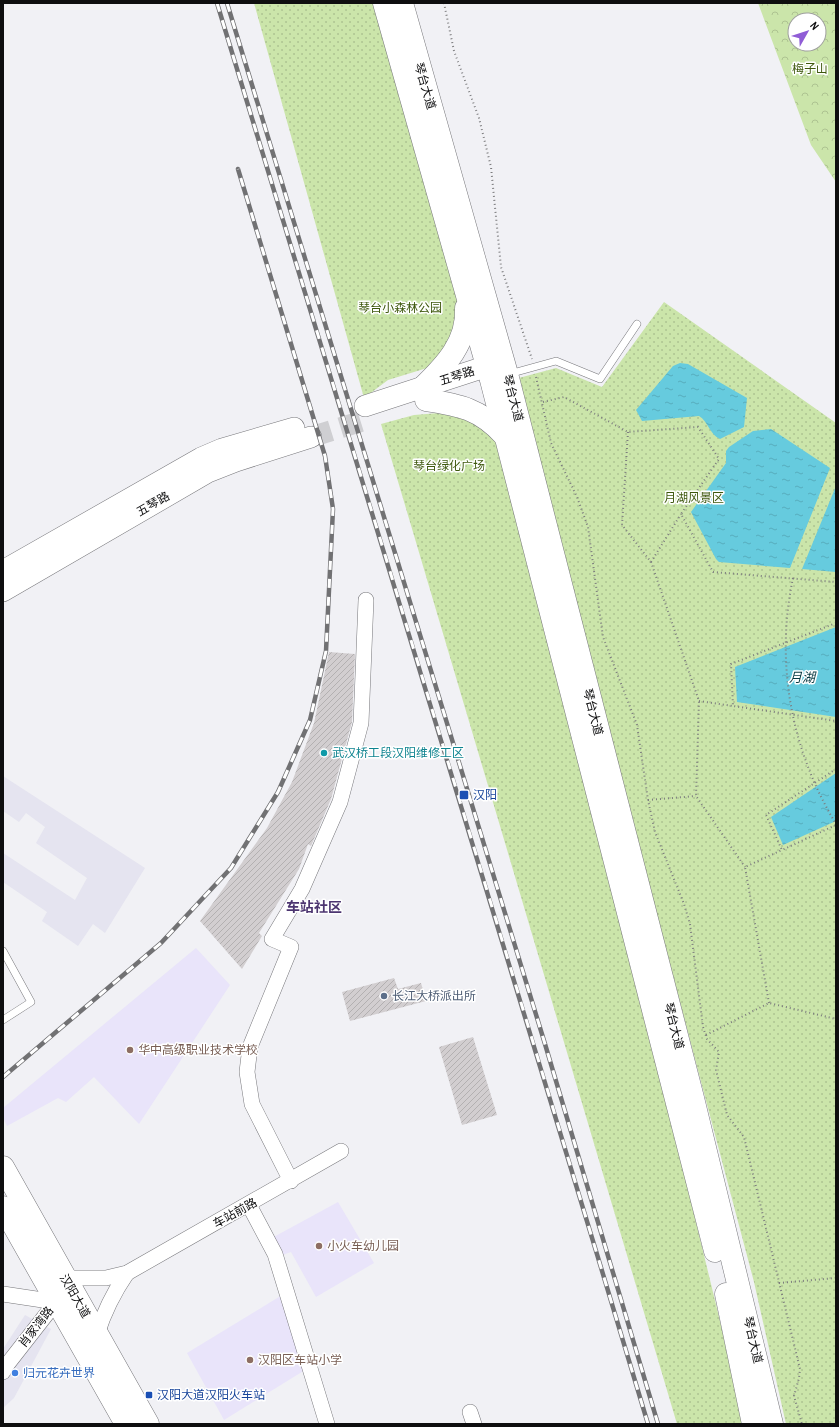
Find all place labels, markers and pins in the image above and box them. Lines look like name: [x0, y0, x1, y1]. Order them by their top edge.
place label: 武汉桥工段汉阳维修工区: [332, 745, 464, 761]
marker: 武汉桥工段汉阳维修工区: [319, 748, 329, 758]
place label: 汉阳: [473, 787, 497, 803]
marker: 汉阳: [458, 789, 470, 801]
place label: 长江大桥派出所: [392, 988, 476, 1004]
marker: 长江大桥派出所: [379, 991, 389, 1001]
place label: 华中高级职业技术学校: [138, 1042, 258, 1058]
marker: 华中高级职业技术学校: [125, 1045, 135, 1055]
place label: 小火车幼儿园: [327, 1238, 399, 1254]
marker: 小火车幼儿园: [314, 1241, 324, 1251]
place label: 汉阳区车站小学: [258, 1352, 342, 1368]
marker: 汉阳区车站小学: [245, 1355, 255, 1365]
place label: 归元花卉世界: [23, 1365, 95, 1381]
marker: 归元花卉世界: [10, 1368, 20, 1378]
place label: 汉阳大道汉阳火车站: [157, 1387, 265, 1403]
marker: 汉阳大道汉阳火车站: [144, 1390, 154, 1400]

